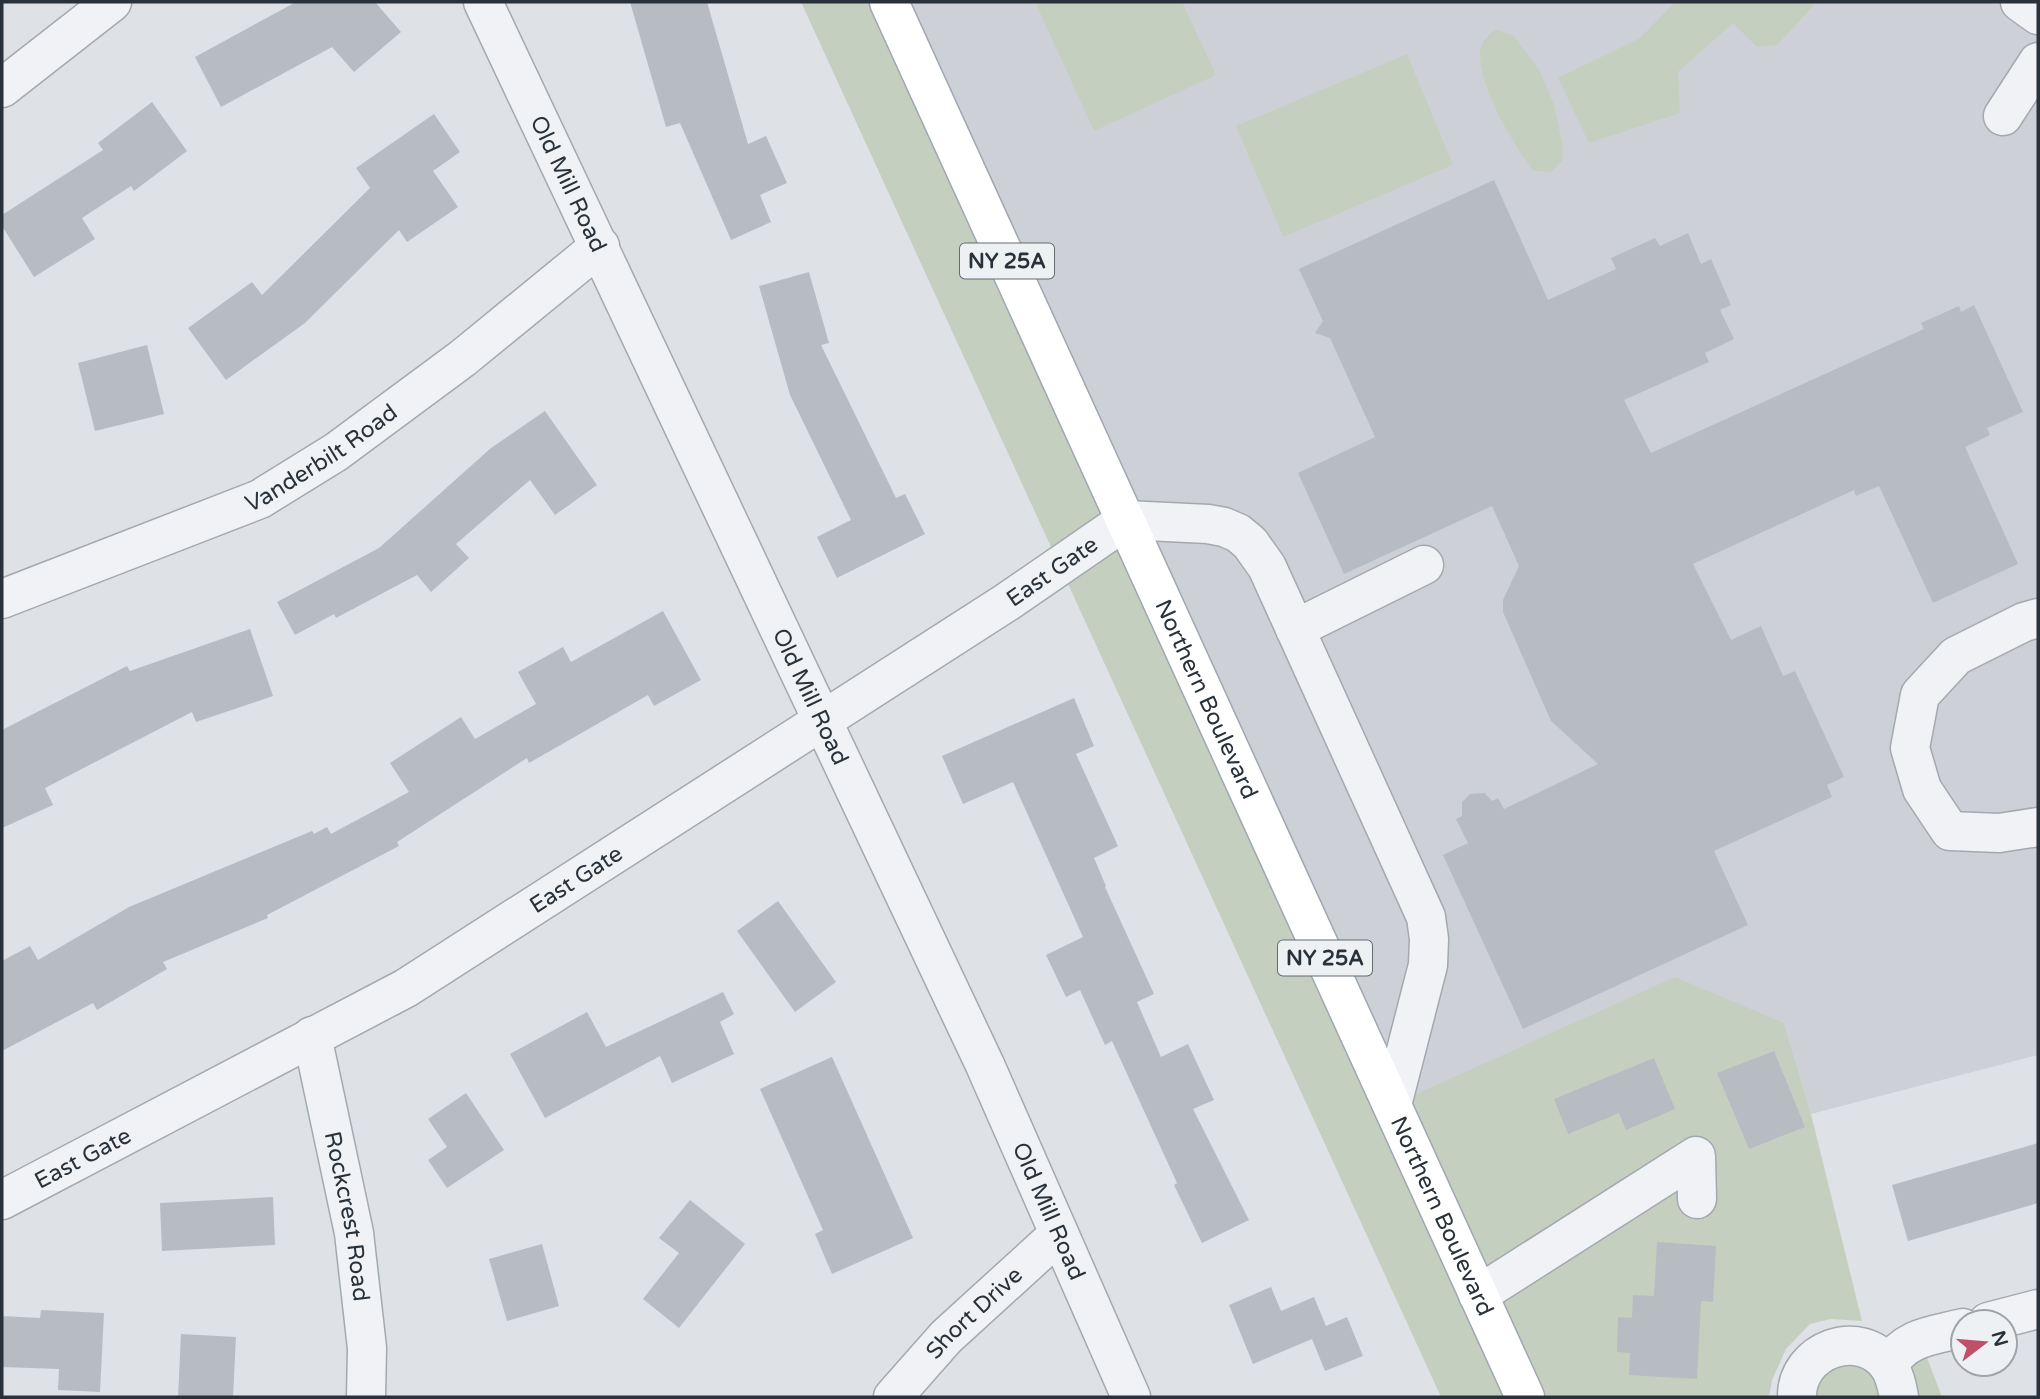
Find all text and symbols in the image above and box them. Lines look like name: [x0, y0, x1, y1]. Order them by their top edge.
street label: Old Mill Road: [524, 111, 612, 257]
road number: NY 25A: [960, 244, 1054, 278]
street label: Vanderbilt Road: [241, 399, 403, 518]
street label: East Gate: [1001, 531, 1104, 613]
street label: Northern Boulevard: [1148, 595, 1263, 804]
street label: Old Mill Road: [766, 624, 854, 770]
street label: East Gate: [525, 840, 628, 920]
road number: NY 25A: [1278, 940, 1372, 976]
street label: Northern Boulevard: [1384, 1112, 1499, 1320]
street label: East Gate: [30, 1122, 136, 1195]
street label: Rockcrest Road: [318, 1129, 375, 1303]
street label: Old Mill Road: [1006, 1138, 1091, 1285]
street label: Short Drive: [920, 1261, 1029, 1365]
north arrow: [1949, 1308, 2019, 1378]
text: N: [1987, 1328, 2012, 1349]

